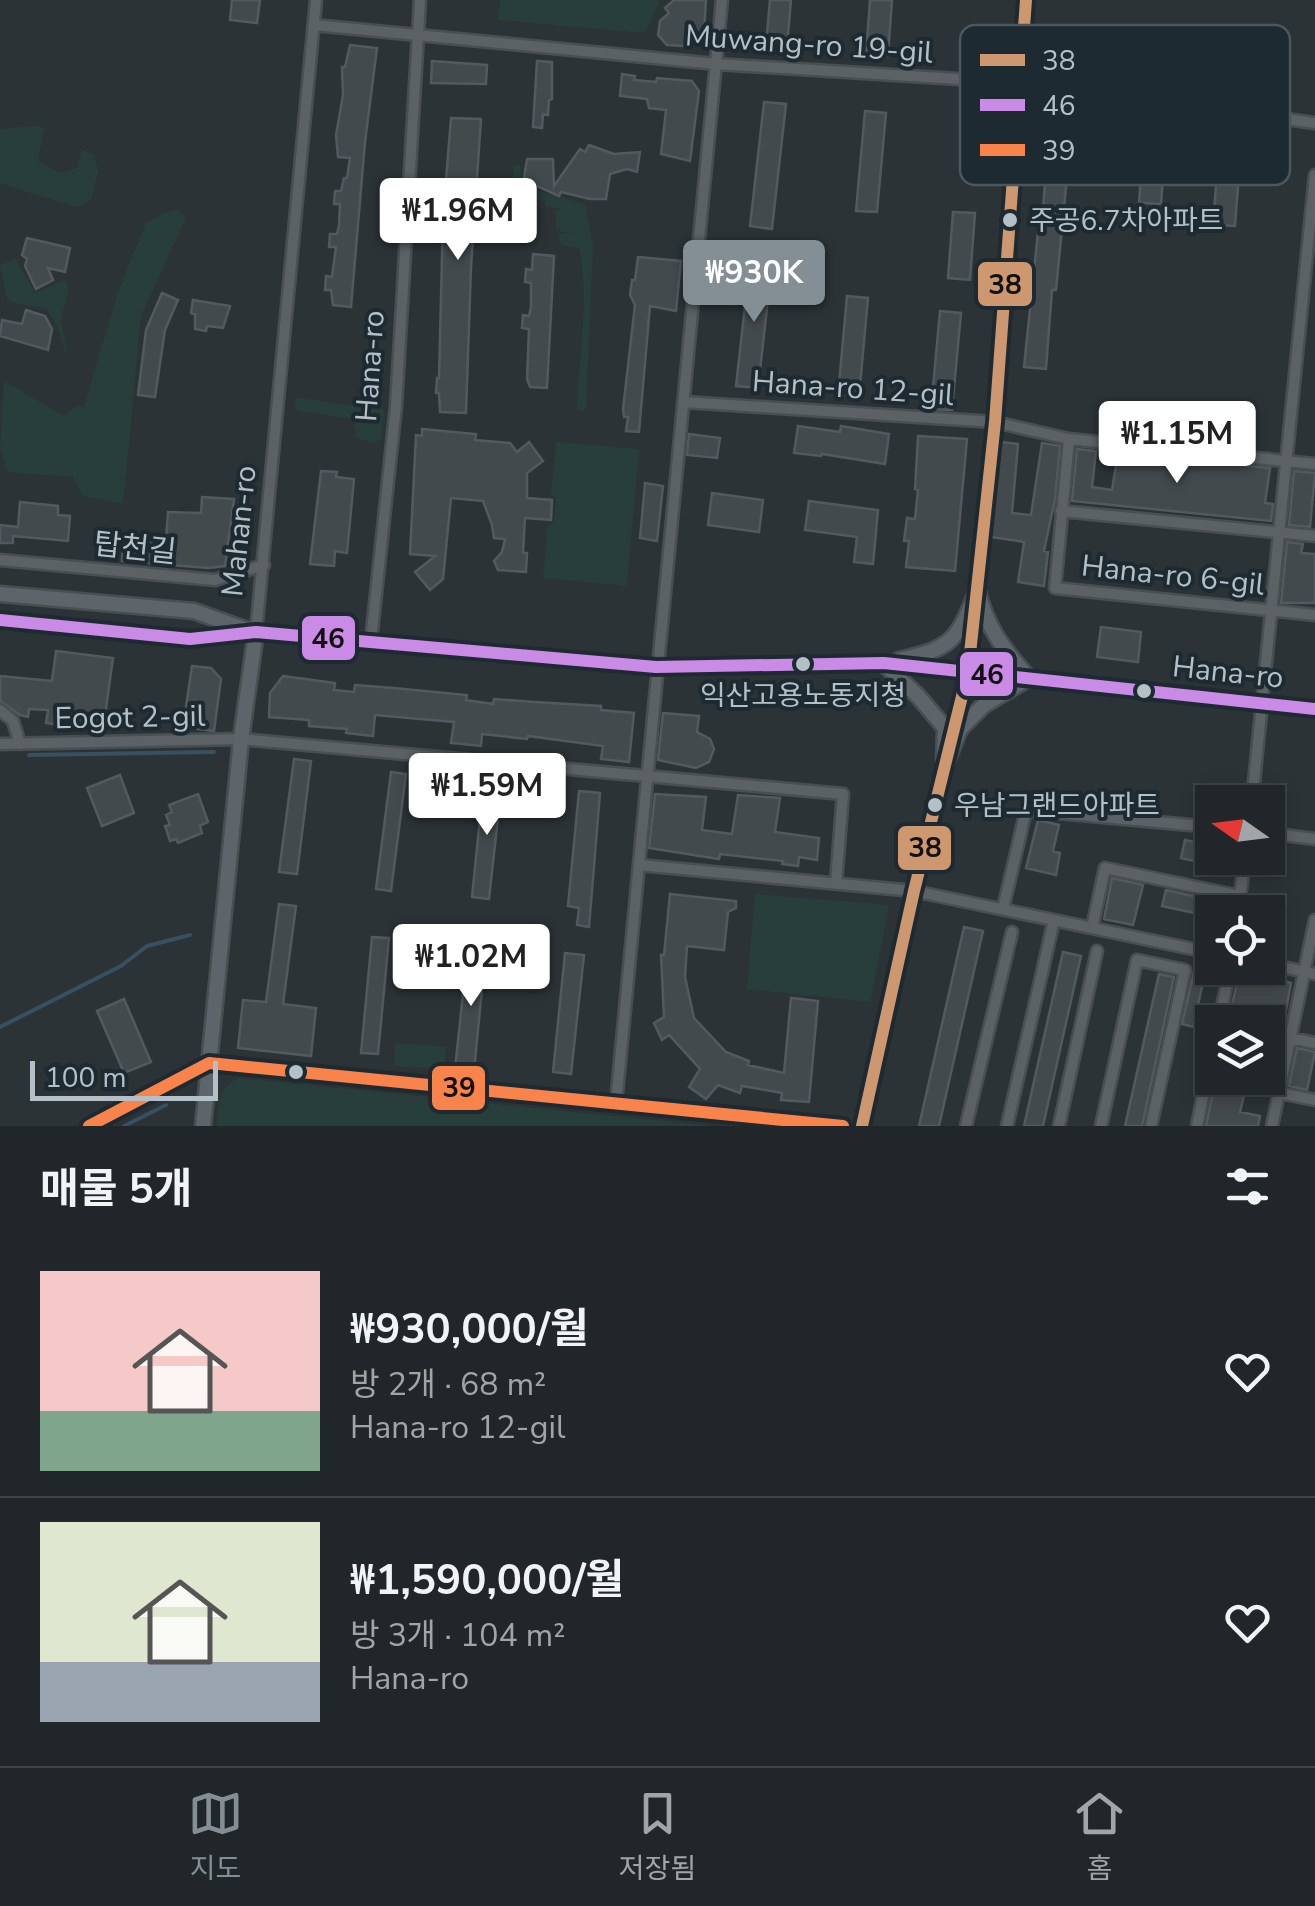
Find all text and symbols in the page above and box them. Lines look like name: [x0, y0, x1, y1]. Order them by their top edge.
street label: Muwang-ro 19-gil: [684, 15, 934, 74]
legend: [960, 25, 1290, 185]
text: 38: [1042, 42, 1076, 80]
text: 46: [1042, 87, 1076, 125]
text: 39: [1042, 132, 1076, 170]
pin: ₩1.96M: [377, 178, 539, 263]
text: ₩1.96M: [402, 189, 514, 232]
place label: 주공6.7차아파트: [1029, 202, 1224, 240]
marker: 주공6.7차아파트: [1000, 210, 1020, 230]
pin: ₩930K: [684, 240, 824, 325]
text: ₩930K: [705, 251, 803, 294]
line badge: 38: [976, 260, 1034, 308]
text: 38: [988, 266, 1022, 304]
street label: Hana-ro: [346, 309, 395, 423]
street label: Hana-ro 12-gil: [751, 361, 955, 416]
pin: ₩1.15M: [1096, 401, 1258, 486]
text: ₩1.15M: [1121, 412, 1233, 455]
street label: Mahan-ro: [212, 464, 267, 599]
street label: 탑천길: [92, 524, 178, 573]
street label: Hana-ro 6-gil: [1079, 545, 1267, 606]
line badge: 46: [300, 614, 357, 662]
text: 46: [311, 620, 345, 658]
street label: Hana-ro: [1170, 646, 1286, 699]
line badge: 46: [958, 650, 1015, 698]
marker: 익산고용노동지청: [793, 654, 813, 674]
text: 46: [970, 656, 1004, 694]
place label: 익산고용노동지청: [700, 677, 906, 715]
unlabelled marker: [1134, 681, 1154, 701]
street label: Eogot 2-gil: [54, 696, 206, 739]
pin: ₩1.59M: [406, 753, 568, 838]
text: ₩1.59M: [431, 764, 543, 807]
north arrow: [1195, 785, 1285, 875]
map controls: [1195, 785, 1285, 1095]
place label: 우남그랜드아파트: [954, 787, 1160, 825]
marker: 우남그랜드아파트: [925, 795, 945, 815]
line badge: 38: [896, 824, 953, 872]
text: 38: [908, 829, 942, 867]
button: locate: [1195, 895, 1285, 985]
pin: ₩1.02M: [390, 924, 552, 1009]
text: ₩1.02M: [415, 935, 527, 978]
button: layers: [1195, 1005, 1285, 1095]
scale bar: [30, 1056, 218, 1100]
text: 100 m: [45, 1059, 127, 1097]
unlabelled marker: [286, 1062, 306, 1082]
line badge: 39: [430, 1064, 487, 1112]
text: 39: [442, 1069, 476, 1107]
icon: filters: [1220, 1159, 1275, 1214]
text: 매물 5개: [40, 1161, 192, 1218]
text: ₩930,000/월: [350, 1301, 589, 1358]
icon: home: [120, 1311, 240, 1431]
icon: heart: [1220, 1344, 1275, 1399]
text: 방 2개 · 68 m²: [350, 1363, 546, 1406]
text: Hana-ro 12-gil: [350, 1406, 565, 1449]
text: ₩1,590,000/월: [350, 1552, 624, 1609]
icon: home: [120, 1562, 240, 1682]
icon: heart: [1220, 1595, 1275, 1650]
text: 방 3개 · 104 m²: [350, 1614, 565, 1657]
text: Hana-ro: [350, 1657, 469, 1700]
tab: 지도: [188, 1786, 243, 1888]
tab: 저장됨: [619, 1786, 696, 1888]
tab: 홈: [1072, 1786, 1127, 1888]

